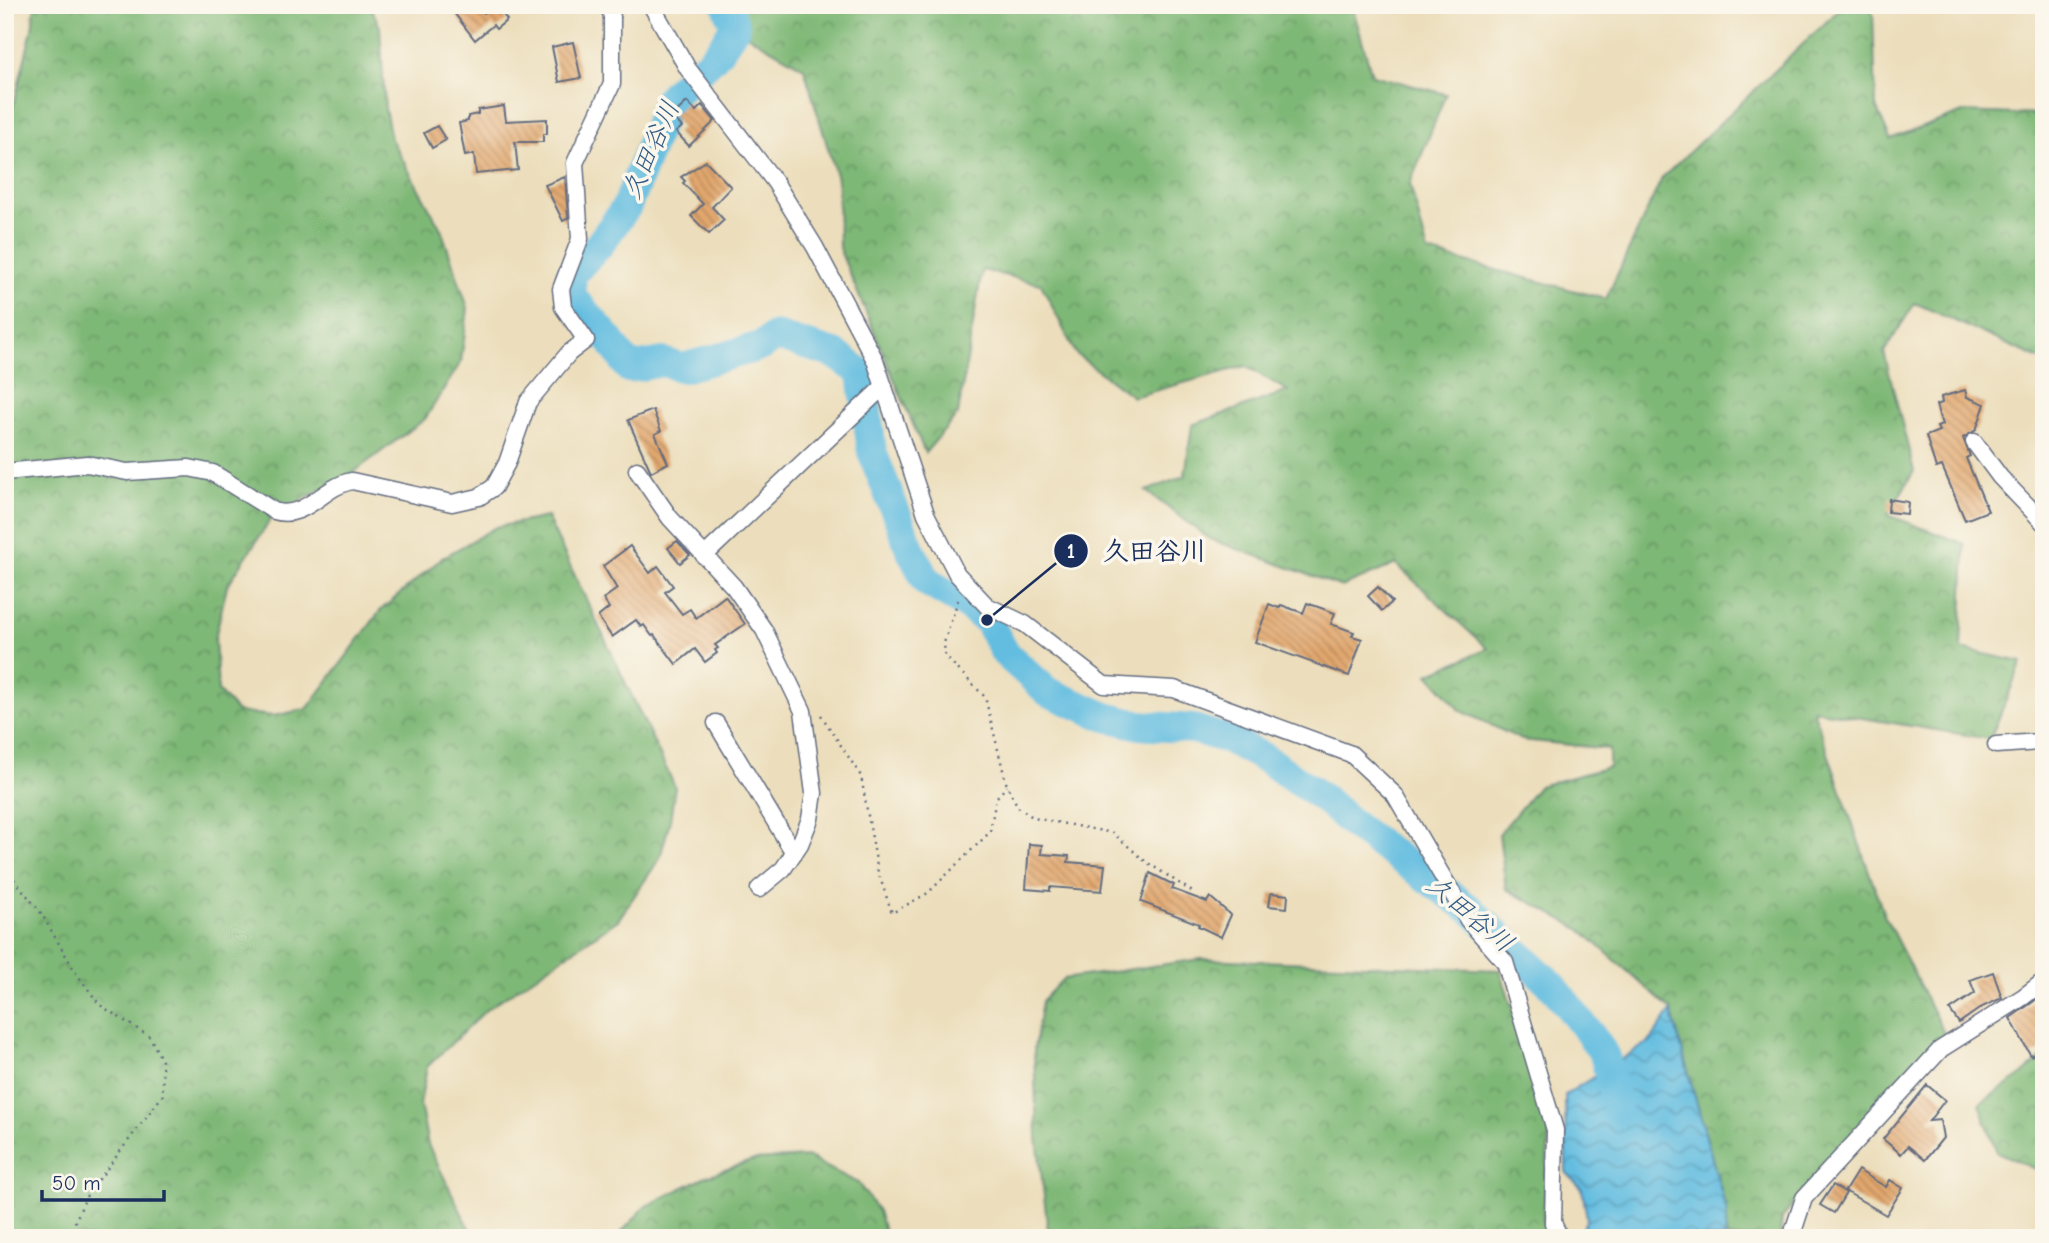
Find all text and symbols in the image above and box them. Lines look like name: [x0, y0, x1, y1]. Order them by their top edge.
water label: 久田谷川: [616, 96, 686, 204]
callout: 久田谷川: [1054, 527, 1221, 574]
text: 久田谷川: [1103, 537, 1207, 567]
text: 1: [1067, 539, 1075, 563]
water label: 久田谷川: [1421, 869, 1519, 959]
scale bar: [42, 1159, 164, 1203]
text: 50 m: [52, 1171, 101, 1195]

